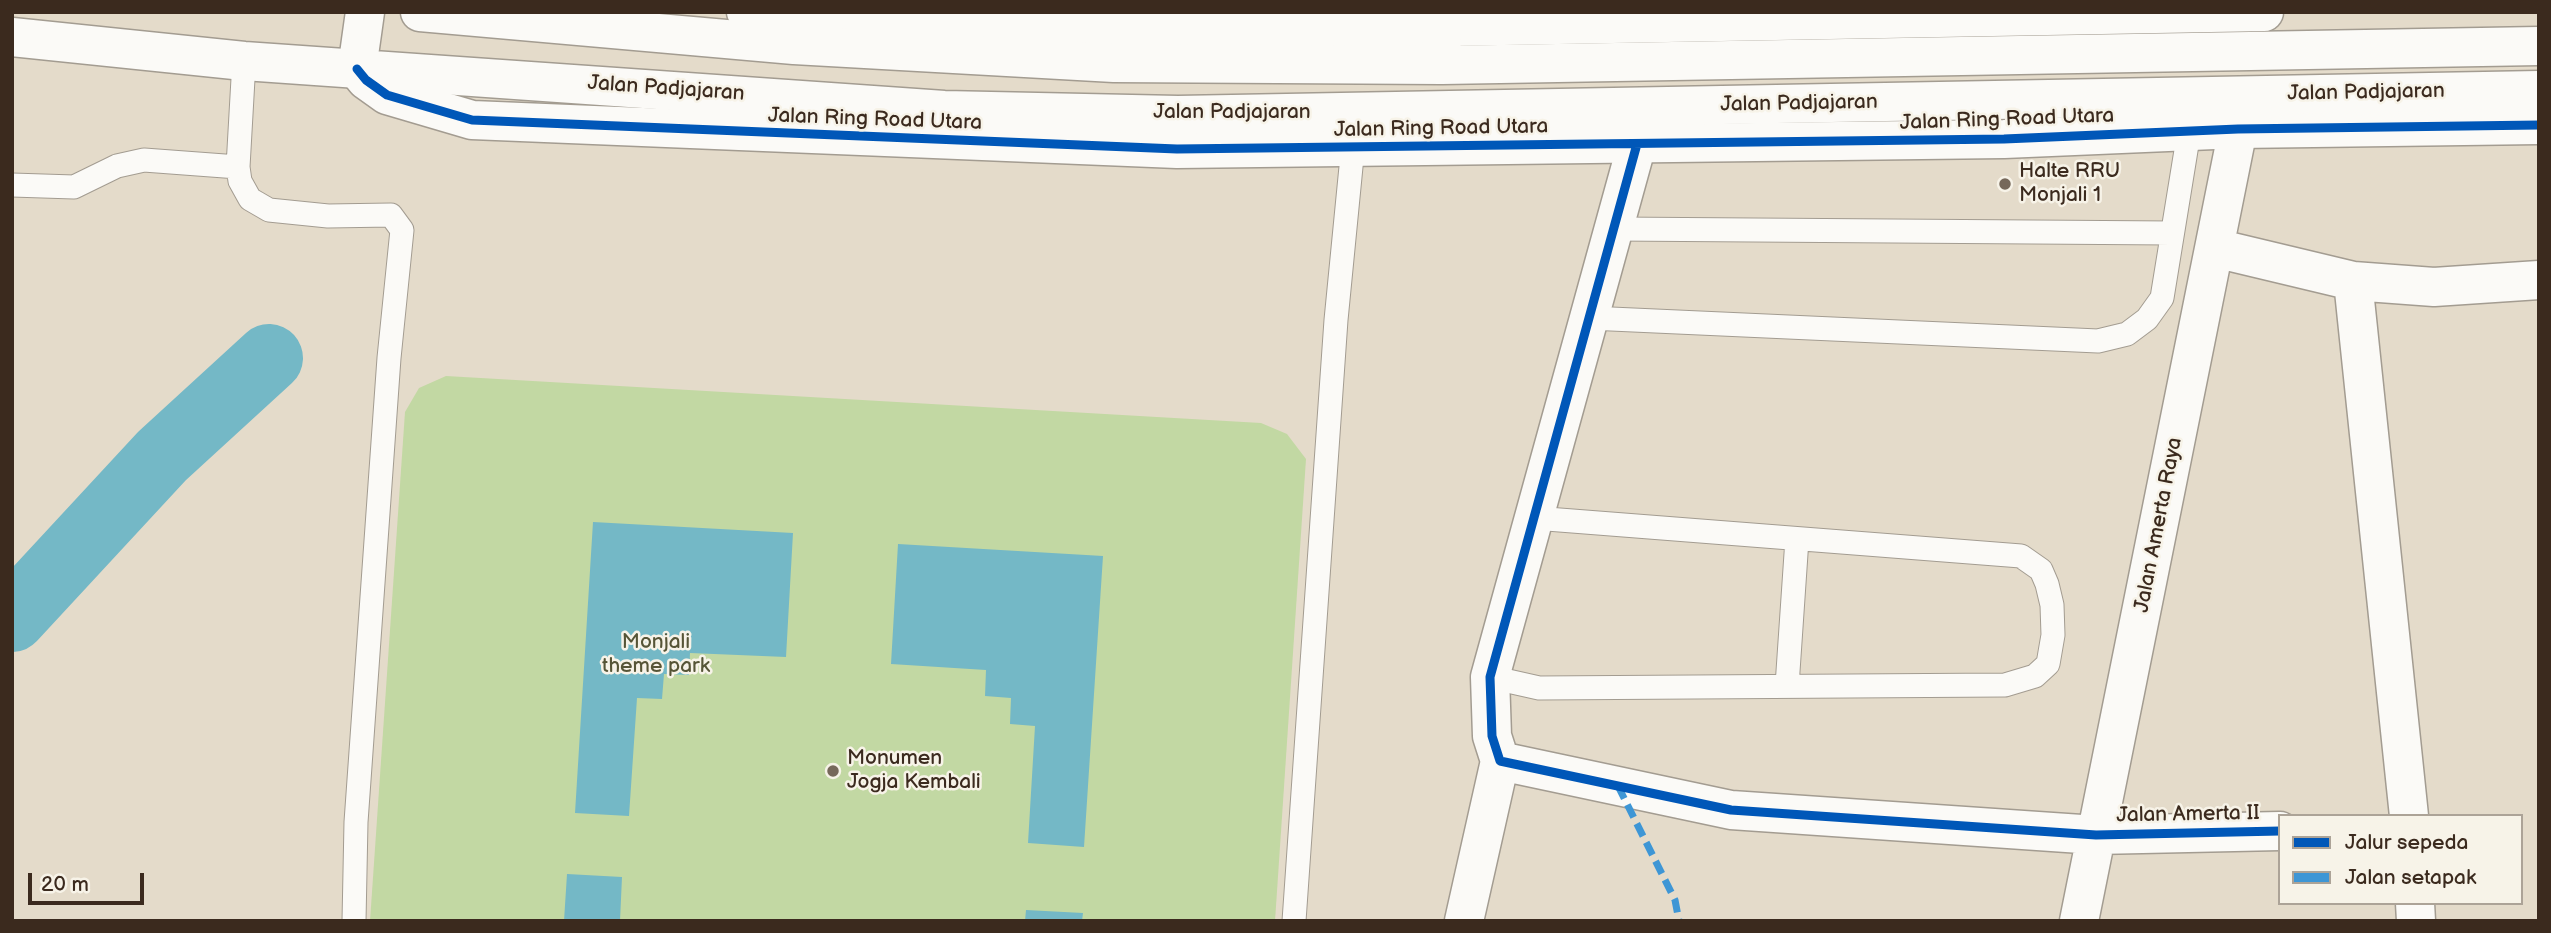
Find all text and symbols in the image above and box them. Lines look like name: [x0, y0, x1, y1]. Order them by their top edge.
street label: Jalan Padjajaran: [587, 71, 745, 107]
street label: Jalan Padjajaran: [2287, 79, 2445, 107]
street label: Jalan Padjajaran: [1720, 90, 1878, 118]
street label: Jalan Padjajaran: [1153, 100, 1311, 126]
street label: Jalan Ring Road Utara: [767, 104, 983, 136]
street label: Jalan Ring Road Utara: [1899, 104, 2115, 136]
street label: Jalan Ring Road Utara: [1334, 115, 1548, 143]
place label: Halte RRU Monjali 1: [2019, 159, 2120, 209]
marker: Halte RRU Monjali 1: [1997, 176, 2013, 192]
street label: Jalan Amerta Raya: [2130, 435, 2188, 615]
park label: Monjali theme park: [602, 630, 710, 680]
place label: Monumen Jogja Kembali: [847, 746, 981, 796]
marker: Monumen Jogja Kembali: [825, 763, 841, 779]
street label: Jalan Amerta II: [2116, 801, 2260, 829]
legend: [2278, 814, 2523, 905]
text: Jalur sepeda: [2345, 830, 2468, 855]
scale bar: [32, 860, 147, 904]
text: Jalan setapak: [2345, 865, 2476, 890]
text: 20 m: [41, 872, 89, 897]

